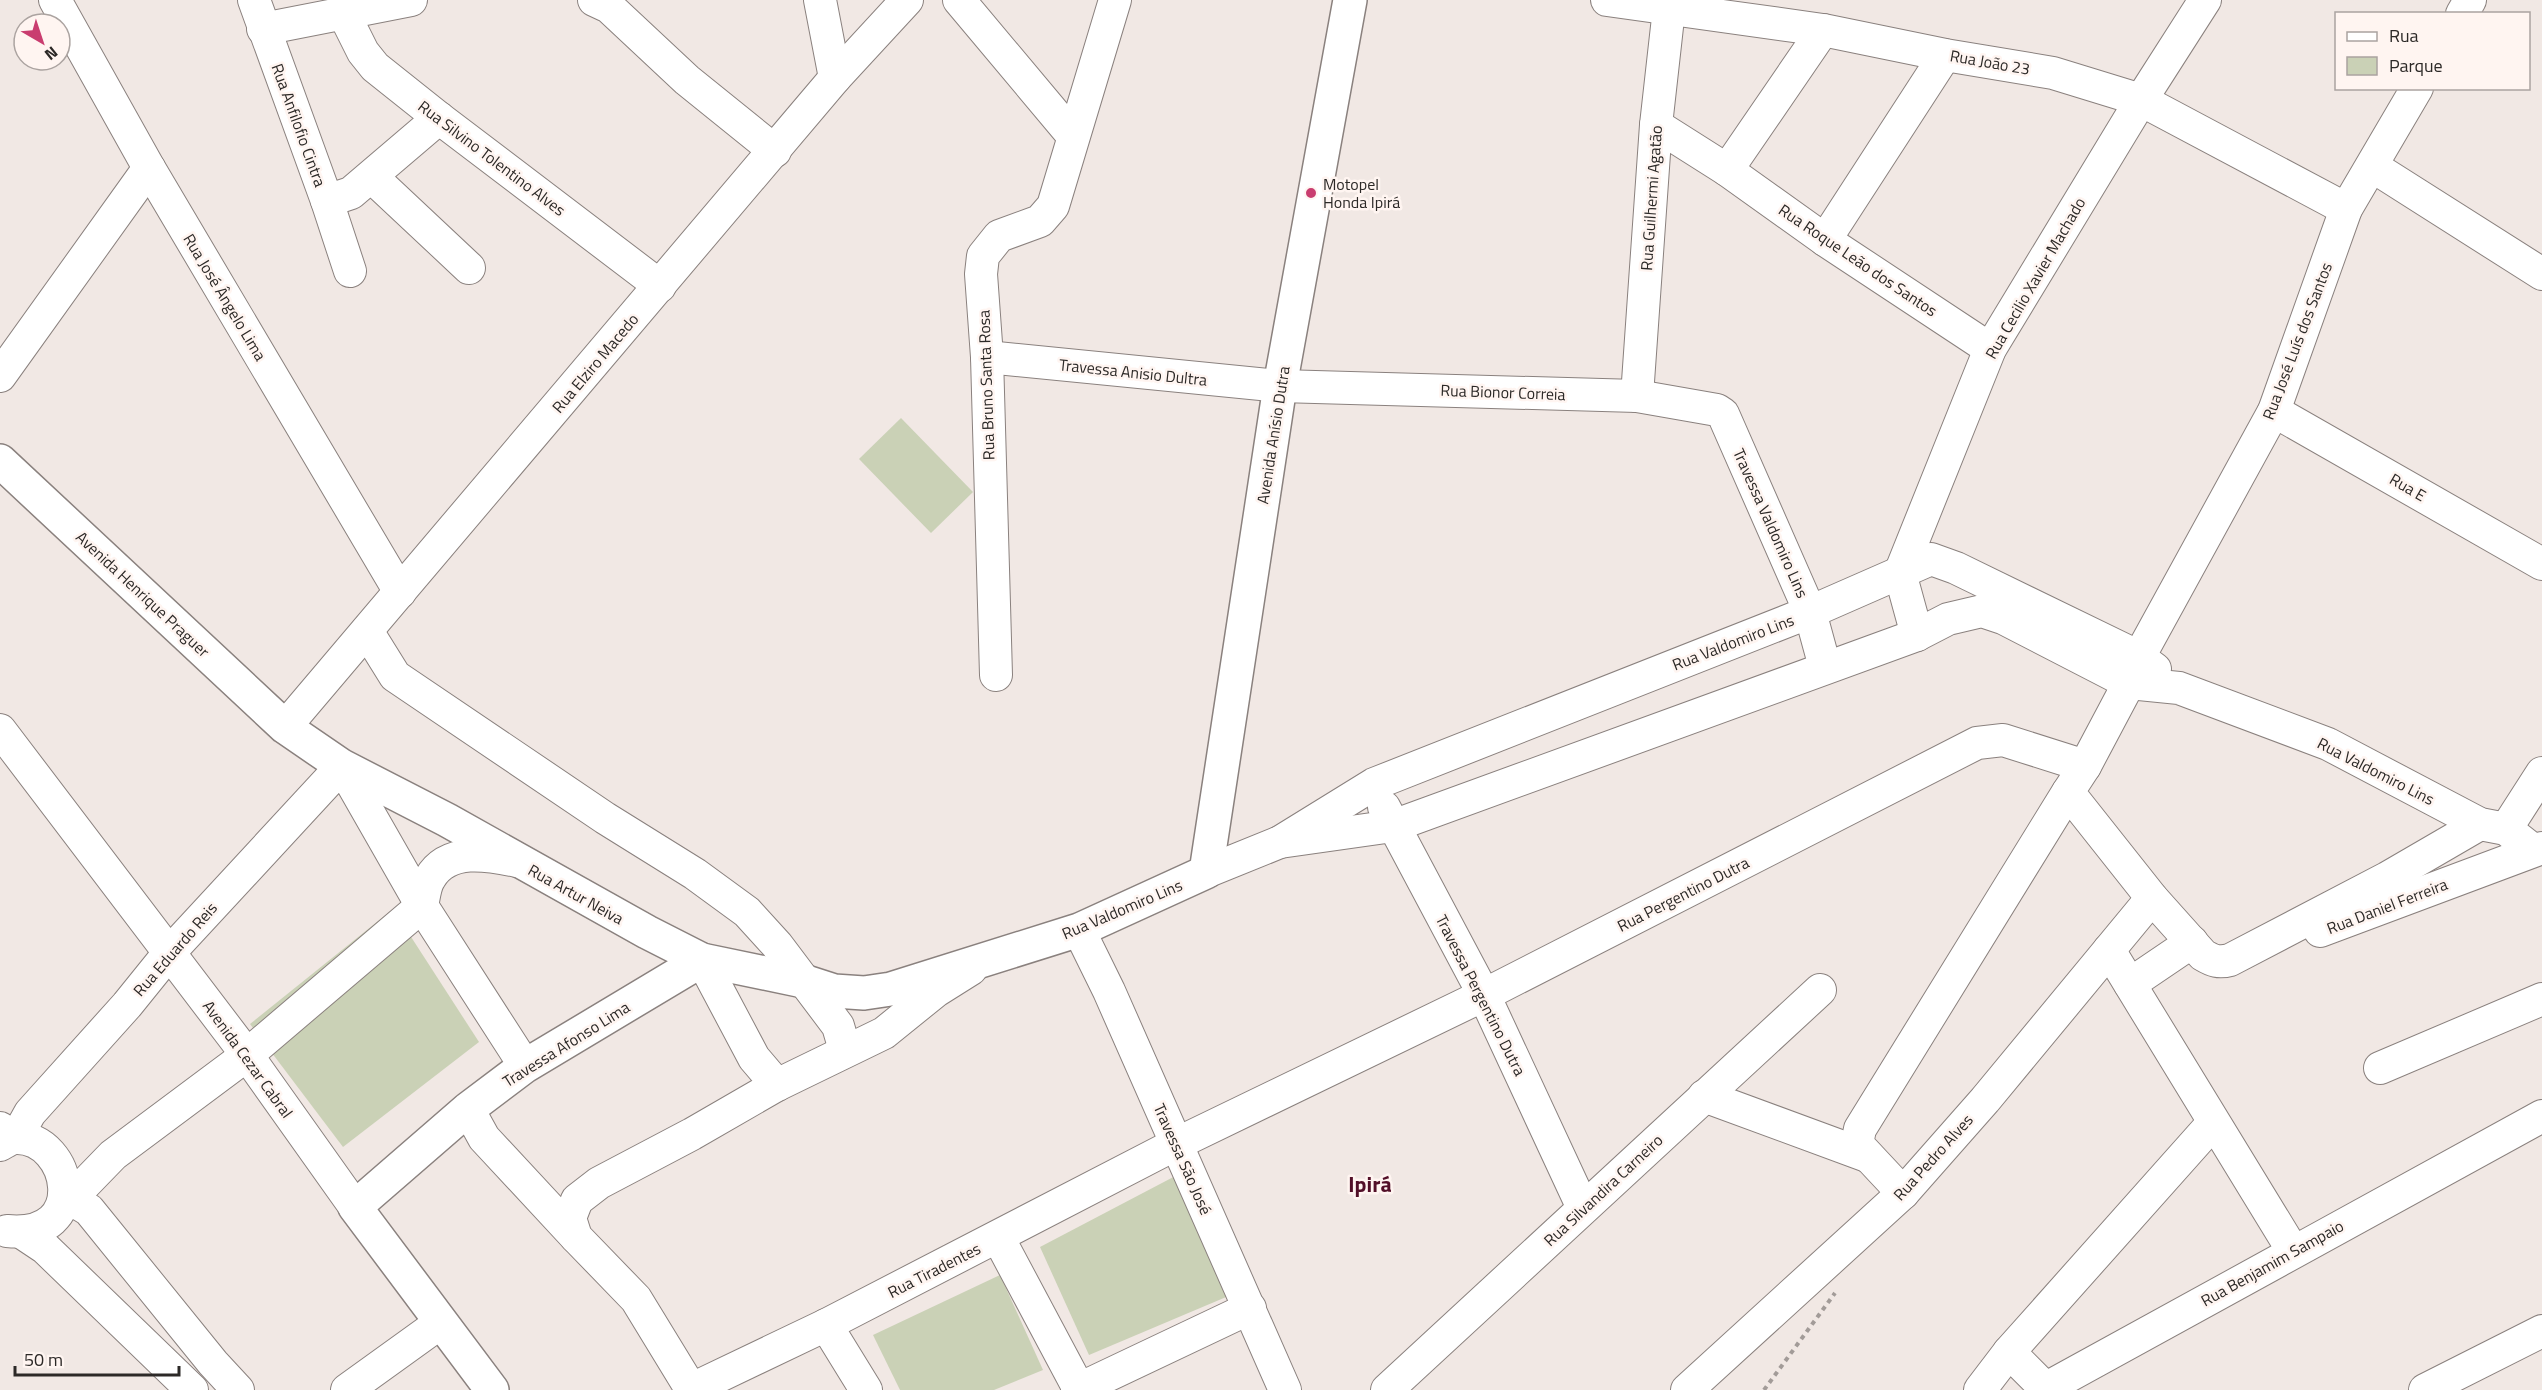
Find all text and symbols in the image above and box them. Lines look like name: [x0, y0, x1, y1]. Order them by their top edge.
north arrow: [12, 12, 72, 72]
legend: [2335, 12, 2530, 90]
text: Rua: [2389, 22, 2419, 49]
text: N: [40, 41, 63, 66]
street label: Rua João 23: [1948, 43, 2032, 81]
text: Parque: [2389, 52, 2443, 79]
street label: Rua Anfilofio Cintra: [266, 60, 332, 190]
street label: Rua Silvino Tolentino Alves: [413, 94, 571, 222]
street label: Rua Guilhermi Agatão: [1634, 124, 1668, 272]
place label: Motopel Honda Ipirá: [1323, 172, 1400, 214]
marker: Motopel Honda Ipirá: [1304, 186, 1318, 200]
street label: Rua Cecilio Xavier Machado: [1979, 193, 2091, 363]
street label: Rua Roque Leão dos Santos: [1774, 198, 1942, 322]
street label: Rua José Ângelo Lima: [177, 229, 273, 365]
street label: Rua José Luís dos Santos: [2256, 259, 2338, 423]
street label: Rua Elziro Macedo: [546, 308, 644, 418]
street label: Rua Bruno Santa Rosa: [971, 309, 1001, 461]
street label: Travessa Anisio Dultra: [1058, 352, 1208, 392]
street label: Avenida Anísio Dutra: [1250, 364, 1296, 506]
street label: Rua Bionor Correia: [1440, 378, 1566, 406]
street label: Travessa Valdomiro Lins: [1727, 444, 1815, 602]
street label: Rua E: [2385, 467, 2431, 507]
street label: Avenida Henrique Praguer: [71, 525, 216, 663]
street label: Rua Valdomiro Lins: [1669, 608, 1797, 676]
street label: Rua Valdomiro Lins: [2313, 731, 2439, 811]
street label: Rua Pergentino Dutra: [1613, 850, 1753, 938]
street label: Rua Artur Neiva: [524, 858, 628, 930]
street label: Rua Daniel Ferreira: [2323, 872, 2451, 940]
street label: Rua Valdomiro Lins: [1058, 873, 1186, 945]
street label: Rua Eduardo Reis: [127, 897, 223, 1001]
street label: Travessa Pergentino Dutra: [1430, 910, 1532, 1080]
street label: Avenida Cezar Cabral: [197, 995, 299, 1123]
street label: Travessa Afonso Lima: [498, 995, 634, 1093]
street label: Travessa São José: [1148, 1099, 1218, 1219]
street label: Rua Pedro Alves: [1887, 1108, 1979, 1206]
street label: Rua Silvandira Carneiro: [1538, 1128, 1668, 1252]
district label: Ipirá: [1348, 1167, 1392, 1201]
street label: Rua Benjamim Sampaio: [2196, 1214, 2348, 1312]
street label: Rua Tiradentes: [883, 1236, 985, 1304]
scale bar: [15, 1339, 178, 1377]
text: 50 m: [24, 1346, 63, 1373]

